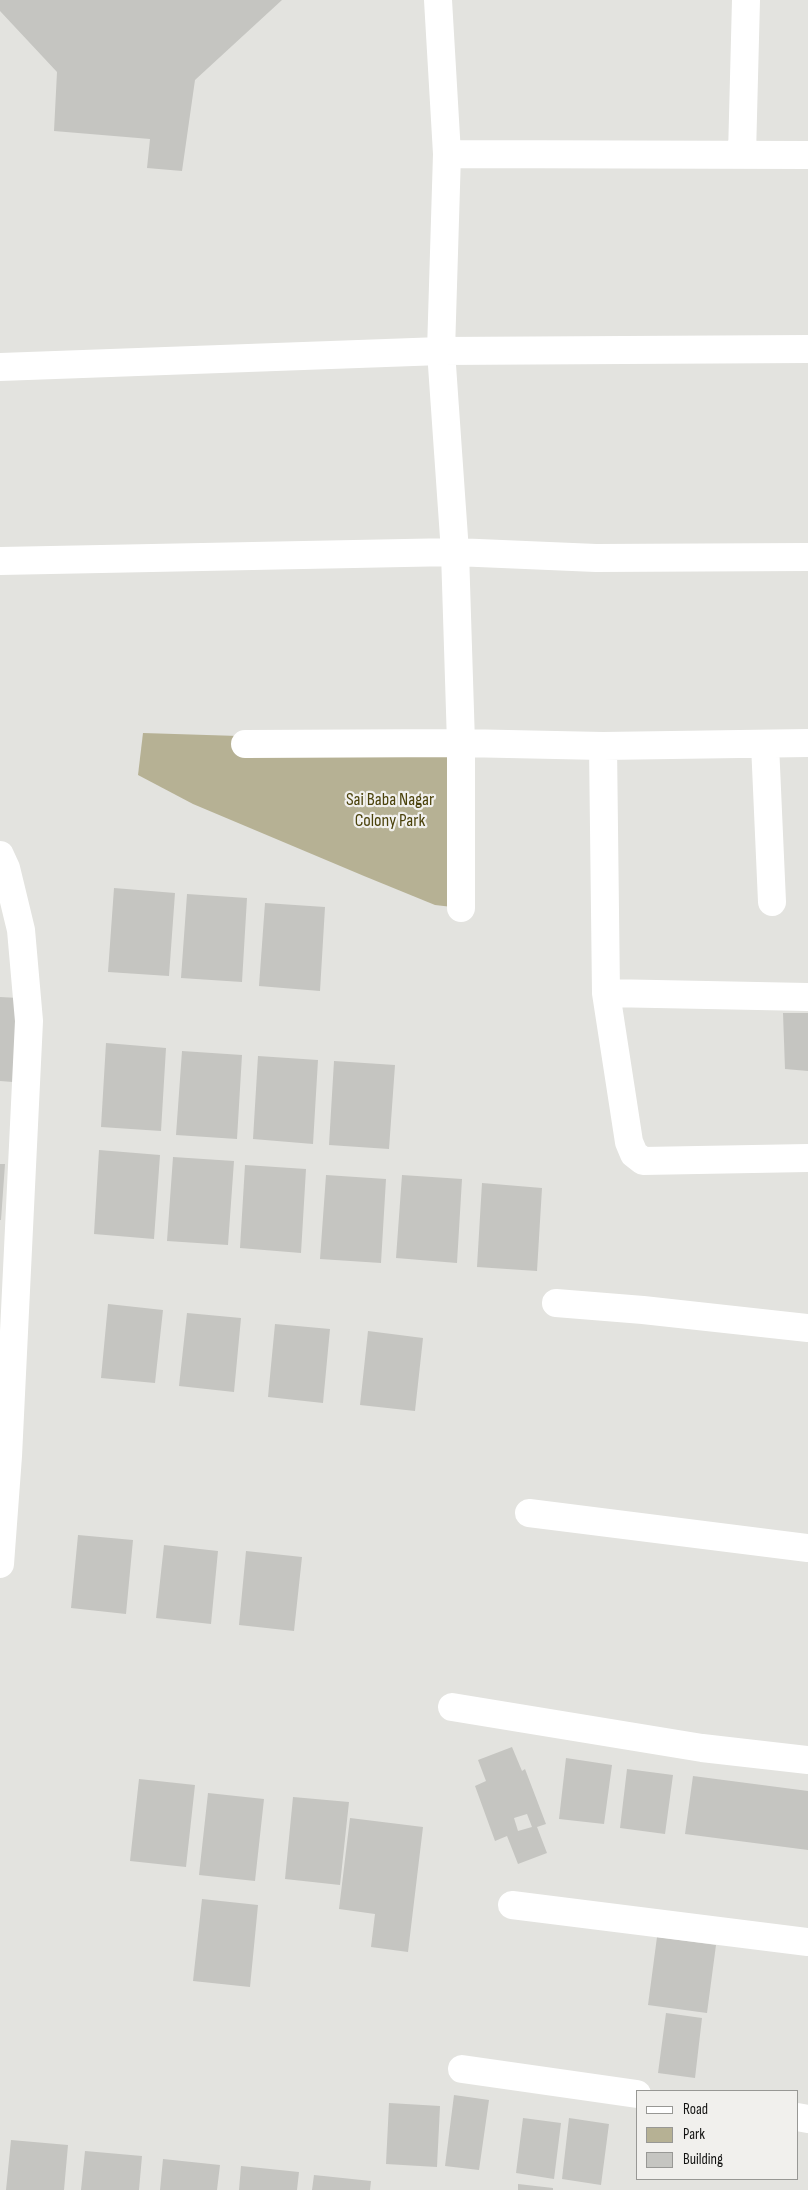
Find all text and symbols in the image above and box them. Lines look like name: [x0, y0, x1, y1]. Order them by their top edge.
park label: Sai Baba Nagar Colony Park: [346, 789, 434, 832]
legend: [636, 2090, 798, 2180]
text: Road: [683, 2100, 708, 2119]
text: Park: [683, 2125, 705, 2144]
text: Building: [683, 2150, 723, 2169]

